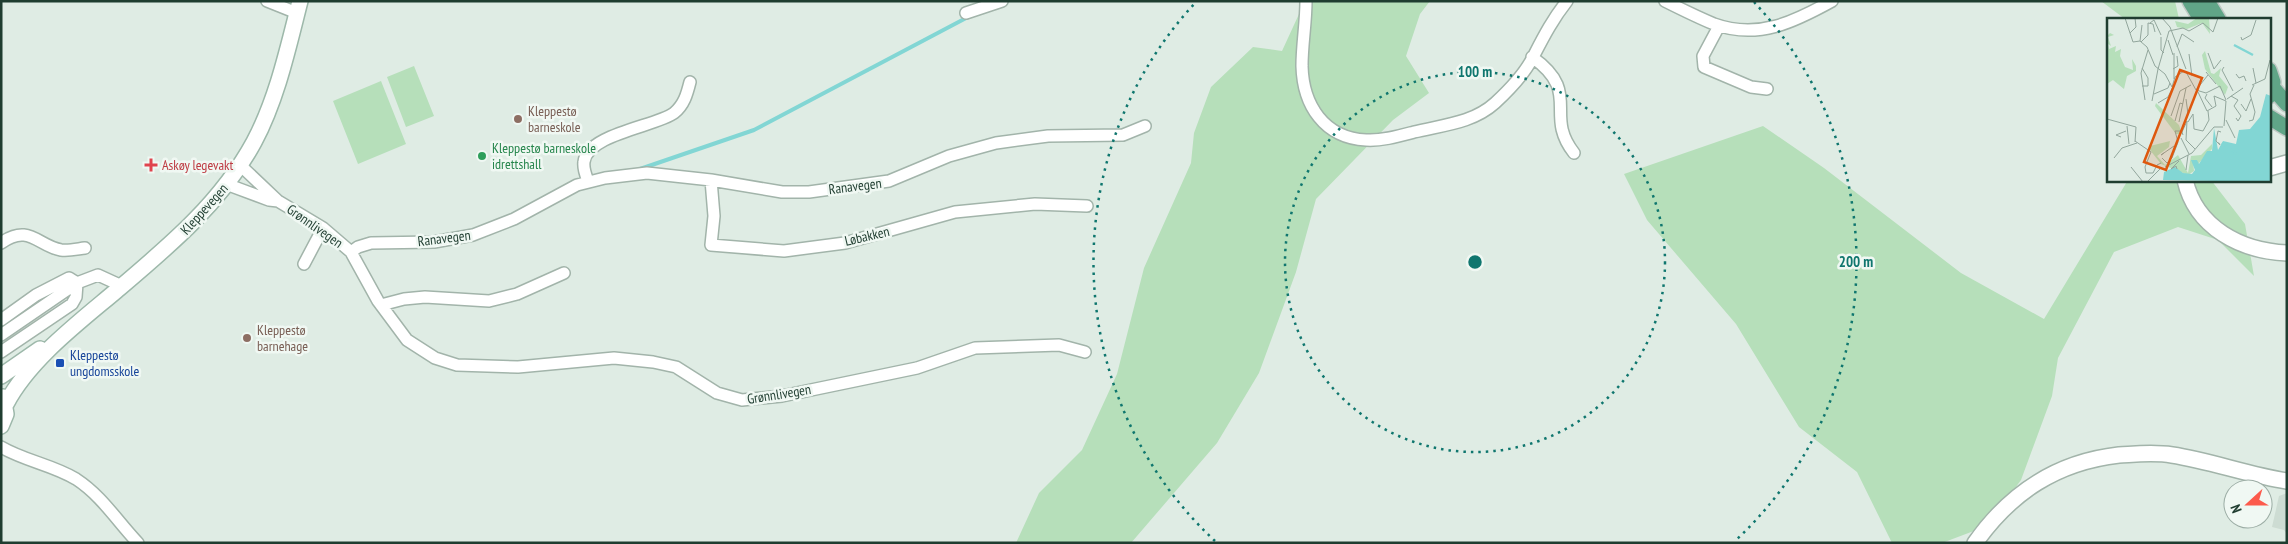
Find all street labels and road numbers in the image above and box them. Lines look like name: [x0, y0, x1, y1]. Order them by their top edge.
street label: Ranavegen: [828, 174, 882, 198]
street label: Kleppevegen: [176, 180, 232, 238]
street label: Grønnlivegen: [283, 200, 347, 252]
street label: Løbakken: [843, 222, 891, 250]
street label: Ranavegen: [417, 226, 471, 250]
street label: Grønnlivegen: [746, 380, 812, 408]

